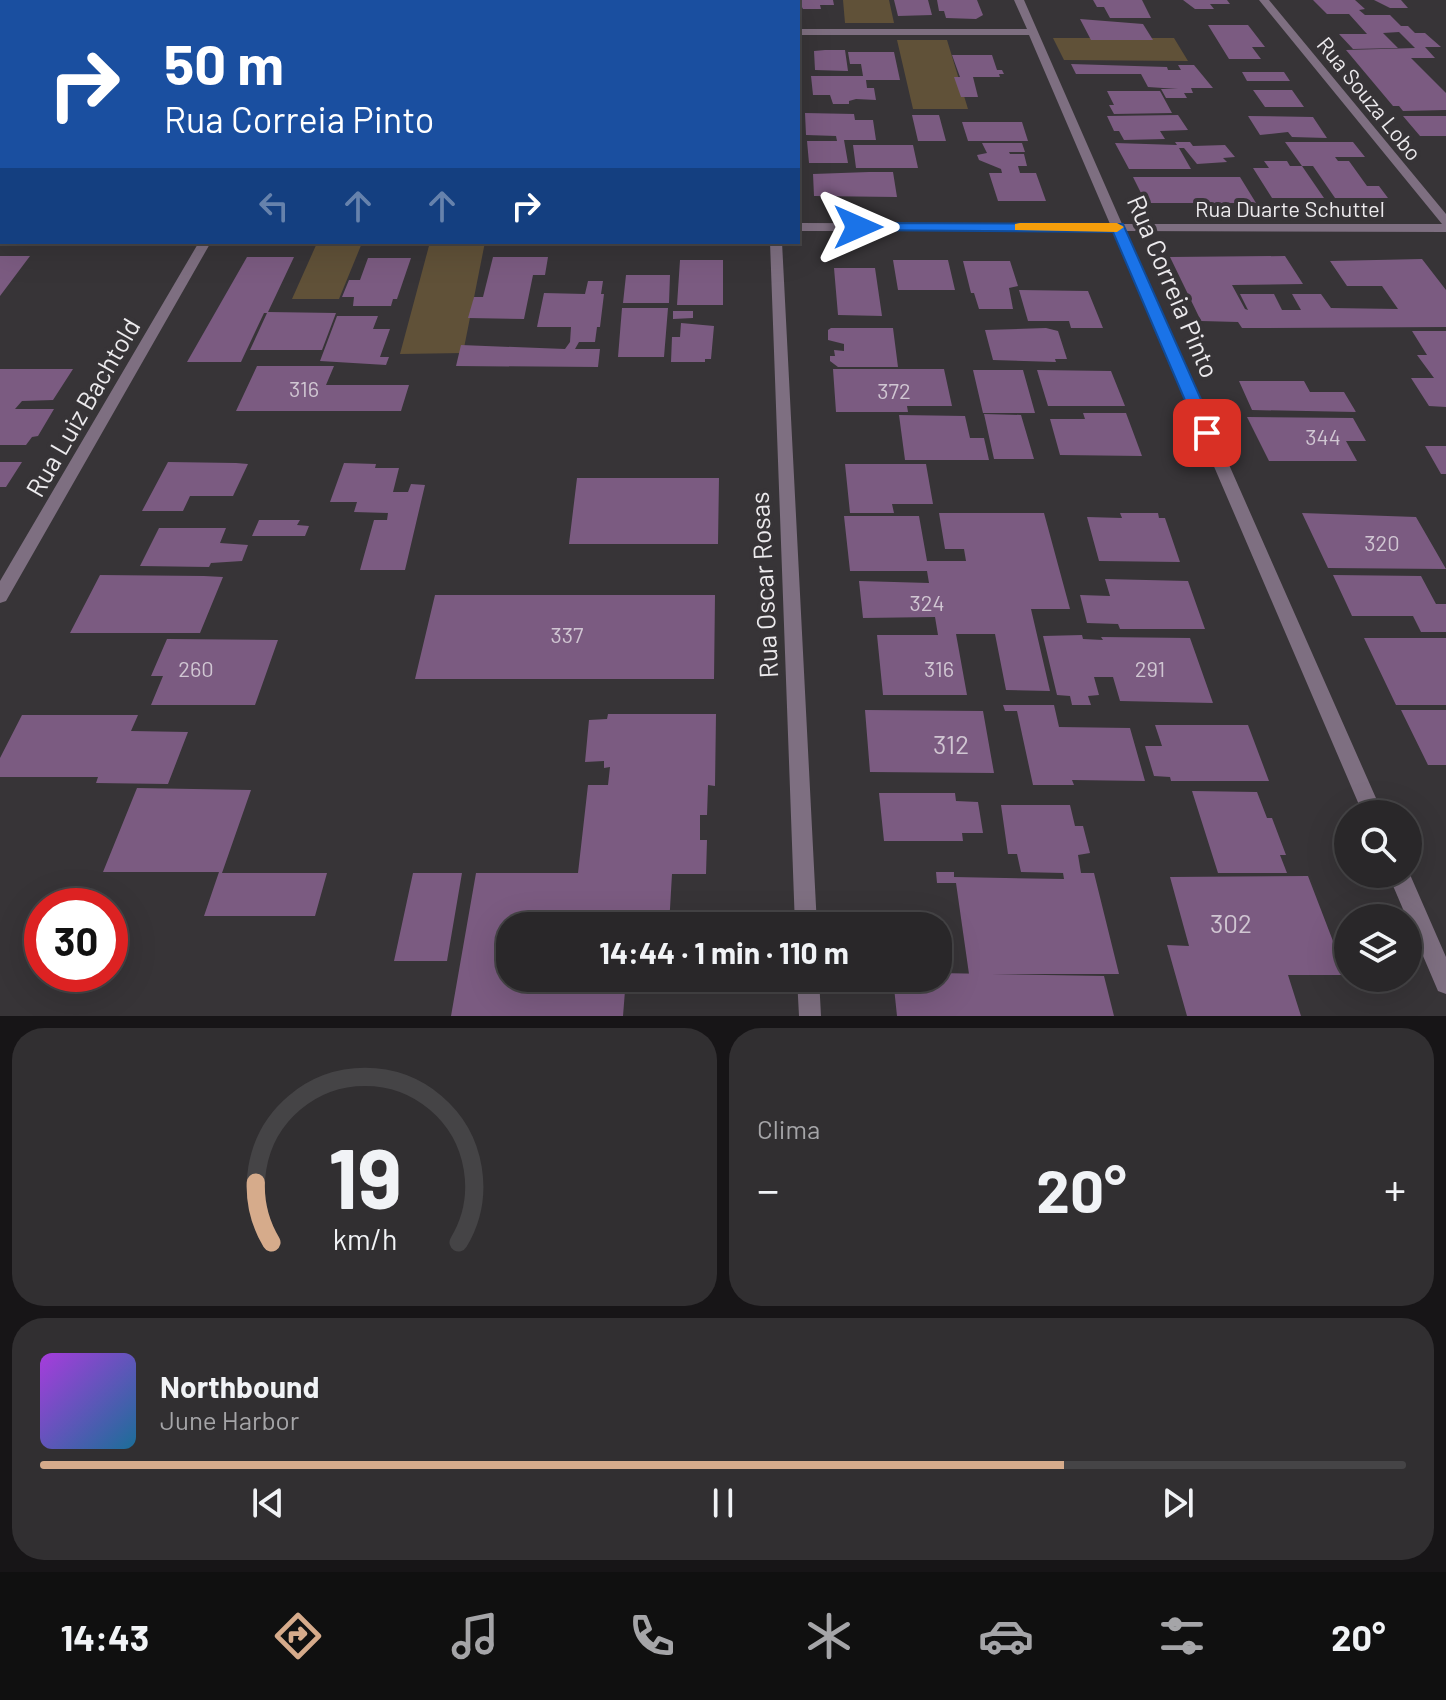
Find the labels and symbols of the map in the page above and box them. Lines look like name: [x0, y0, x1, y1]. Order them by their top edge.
street label: Rua Souza Lobo: [1312, 31, 1428, 165]
position arrow: [816, 185, 900, 269]
street label: Rua Correia Pinto: [1122, 190, 1226, 382]
street label: Rua Duarte Schuttel: [1195, 195, 1385, 221]
street label: Rua Luiz Bachtold: [18, 312, 146, 502]
house number: 316: [289, 375, 319, 401]
house number: 372: [877, 377, 911, 403]
pin: [1173, 399, 1241, 467]
house number: 344: [1305, 423, 1341, 449]
street label: Rua Oscar Rosas: [743, 491, 783, 679]
house number: 320: [1364, 529, 1400, 555]
house number: 324: [909, 589, 945, 615]
house number: 337: [550, 621, 584, 647]
house number: 260: [178, 655, 214, 681]
house number: 316: [924, 655, 954, 681]
house number: 291: [1135, 655, 1165, 681]
house number: 312: [933, 728, 969, 759]
speed limit sign: 30: [24, 888, 128, 992]
house number: 302: [1210, 907, 1252, 938]

